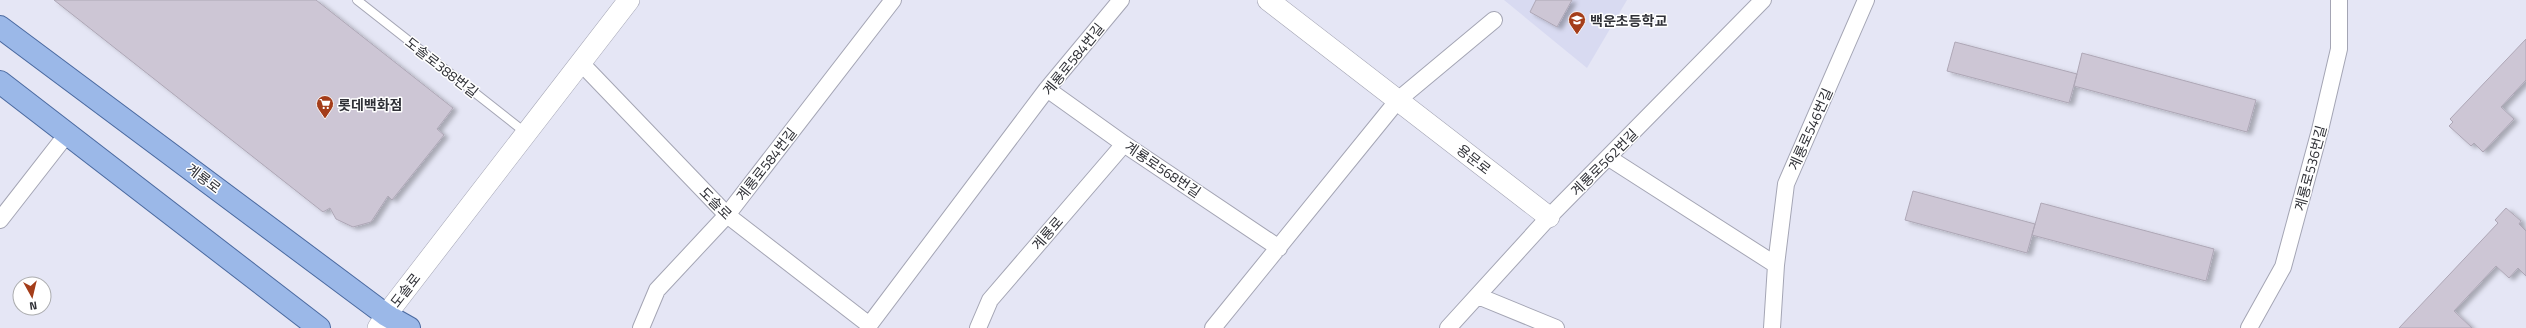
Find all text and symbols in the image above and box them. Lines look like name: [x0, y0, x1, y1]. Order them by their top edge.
school or university icon: 백운초등학교: [1567, 10, 1587, 35]
place label: 백운초등학교: [1590, 10, 1667, 31]
street label: 계룡로584번길: [1037, 18, 1109, 100]
street label: 도솔로388번길: [401, 32, 483, 102]
street label: 계룡로546번길: [1783, 85, 1837, 173]
supermarket icon: 롯데백화점: [315, 94, 335, 119]
place label: 롯데백화점: [338, 94, 402, 115]
street label: 계룡로584번길: [731, 123, 801, 205]
street label: 계룡로562번길: [1565, 123, 1643, 201]
street label: 계룡로536번길: [2288, 123, 2332, 213]
street label: 계룡로568번길: [1121, 136, 1205, 202]
street label: 용문로: [1452, 139, 1496, 179]
street label: 계룡로: [182, 158, 226, 198]
street label: 도솔로: [695, 182, 737, 224]
street label: 계룡로: [1026, 211, 1068, 254]
street label: 도솔로: [385, 268, 425, 312]
north arrow: [12, 276, 52, 316]
text: N: [29, 297, 38, 314]

